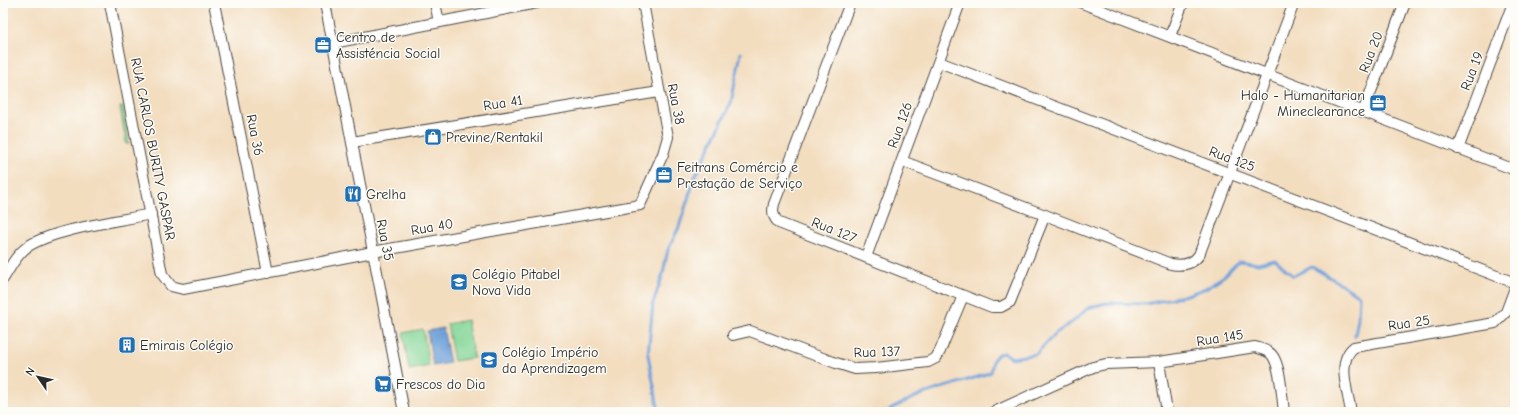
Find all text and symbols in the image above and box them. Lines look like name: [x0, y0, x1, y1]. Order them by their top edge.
place label: Centro de Assisténcia Social: [336, 29, 440, 62]
street label: Rua 20: [1355, 29, 1387, 75]
office icon: Centro de Assisténcia Social: [313, 35, 333, 55]
street label: Rua 19: [1457, 49, 1487, 93]
street label: RUA CARLOS BURITY GASPAR: [127, 56, 179, 242]
street label: Rua 38: [664, 82, 688, 126]
place label: Halo - Humanitarian Mineclearance: [1241, 87, 1365, 120]
street label: Rua 41: [482, 91, 524, 115]
office icon: Halo - Humanitarian Mineclearance: [1368, 93, 1388, 113]
street label: Rua 126: [884, 100, 916, 150]
street label: Rua 36: [243, 113, 267, 157]
shop icon: Previne/Rentakil: [423, 127, 443, 147]
place label: Previne/Rentakil: [446, 129, 543, 146]
street label: Rua 125: [1207, 142, 1257, 176]
place label: Feitrans Comércio e Prestação de Serviço: [677, 159, 802, 192]
office icon: Feitrans Comércio e Prestação de Serviço: [654, 165, 674, 185]
restaurant icon: Grelha: [343, 184, 363, 204]
place label: Grelha: [366, 186, 406, 203]
street label: Rua 127: [809, 213, 859, 247]
street label: Rua 40: [409, 215, 455, 239]
street label: Rua 35: [373, 218, 397, 262]
place label: Colégio Pitabel Nova Vida: [472, 266, 560, 299]
school or university icon: Colégio Pitabel Nova Vida: [449, 272, 469, 292]
street label: Rua 25: [1387, 312, 1431, 334]
street label: Rua 145: [1195, 326, 1245, 350]
building icon: Emirais Colégio: [117, 335, 137, 355]
place label: Emirais Colégio: [140, 337, 233, 354]
street label: Rua 137: [853, 343, 901, 361]
place label: Colégio Império da Aprendizagem: [502, 344, 607, 377]
school or university icon: Colégio Império da Aprendizagem: [479, 350, 499, 370]
north arrow: [18, 357, 58, 397]
text: N: [23, 365, 38, 378]
supermarket icon: Frescos do Dia: [373, 374, 393, 394]
place label: Frescos do Dia: [396, 376, 485, 393]

